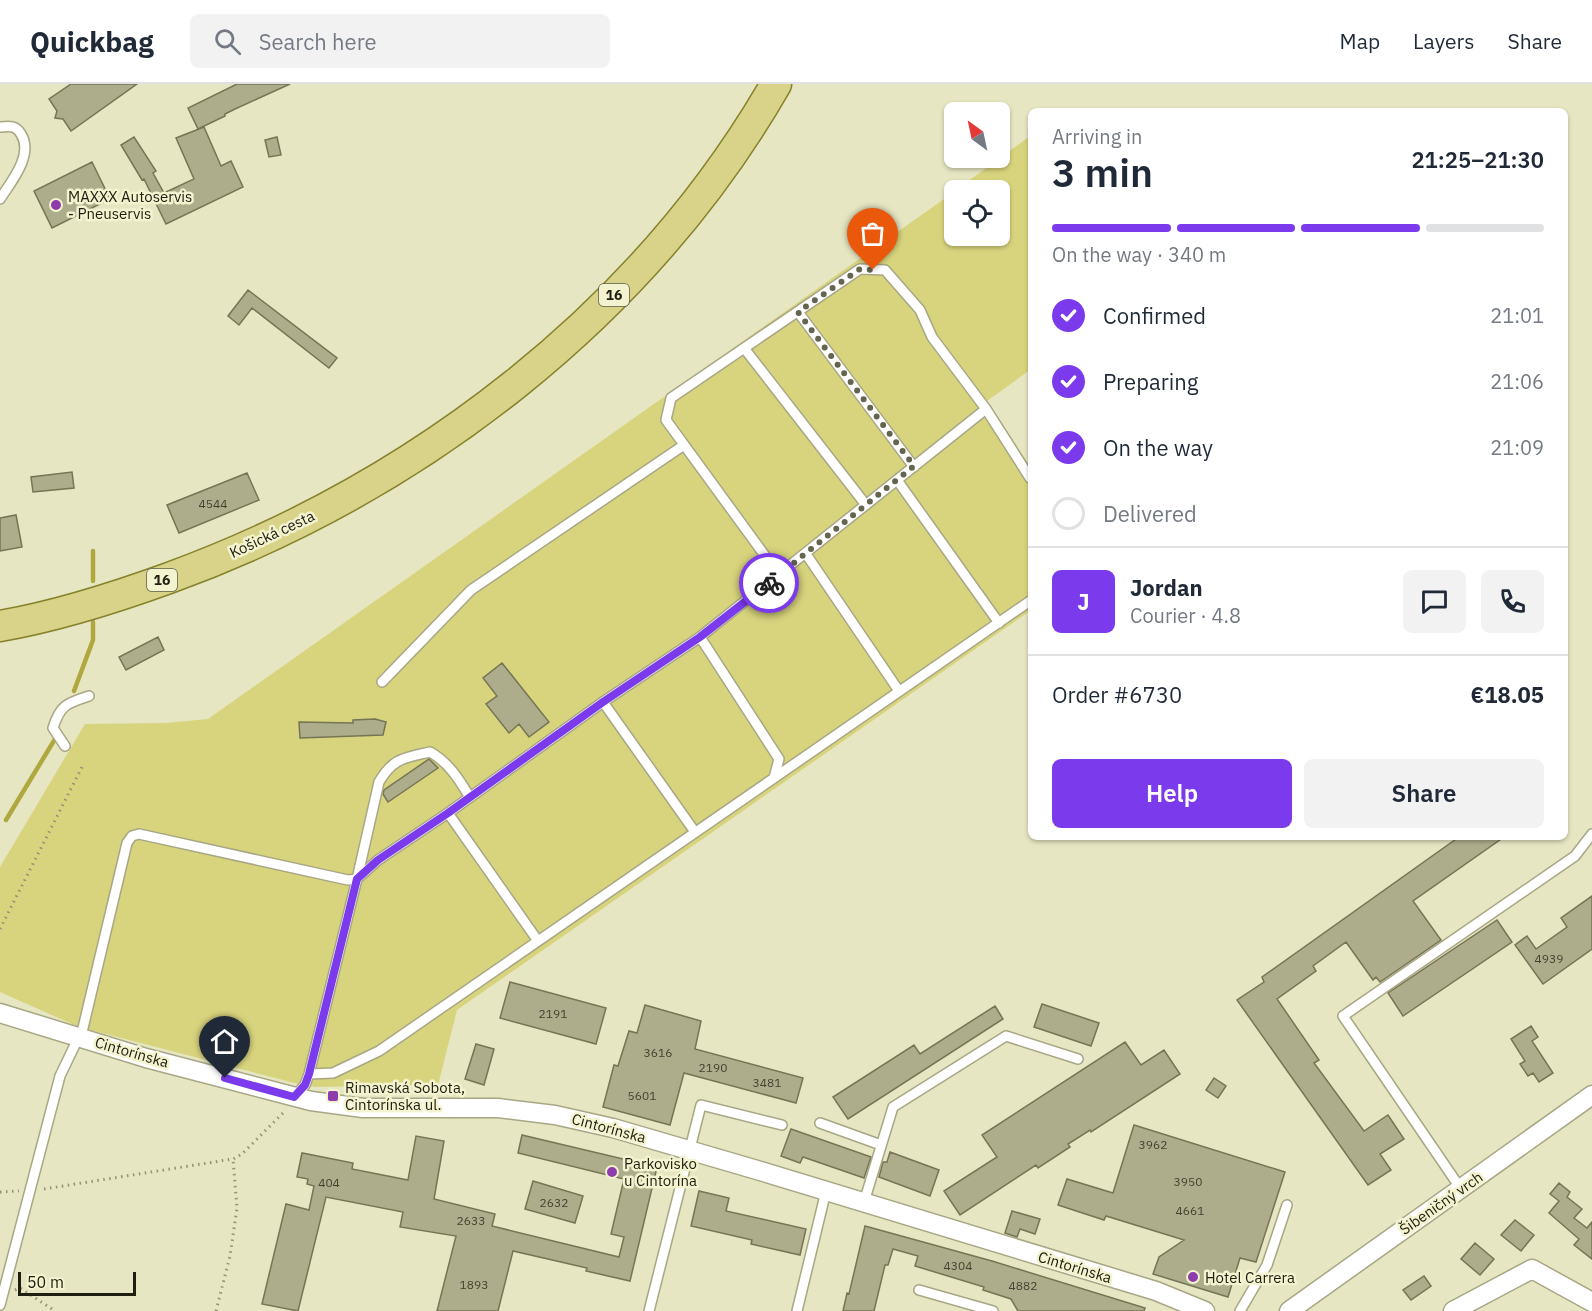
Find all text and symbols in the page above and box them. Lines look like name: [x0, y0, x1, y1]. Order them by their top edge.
search box: [190, 14, 610, 68]
text: Quickbag: [30, 23, 154, 60]
icon: search: [211, 25, 244, 58]
text: Search here: [259, 27, 377, 56]
text: Map: [1340, 27, 1380, 55]
text: Layers: [1413, 27, 1475, 55]
text: Share: [1508, 27, 1562, 55]
north arrow: [944, 102, 1010, 168]
map controls: [944, 102, 1010, 246]
text: Arriving in: [1052, 123, 1142, 150]
text: 21:25–21:30: [1411, 145, 1544, 174]
text: 3 min: [1052, 147, 1153, 198]
button: locate: [944, 180, 1010, 246]
place label: MAXXX Autoservis - Pneuservis: [68, 187, 192, 223]
marker: MAXXX Autoservis - Pneuservis: [49, 198, 63, 212]
pin: [847, 208, 898, 270]
icon: bag: [856, 217, 889, 250]
text: On the way · 340 m: [1052, 241, 1226, 268]
road number: 16: [599, 284, 629, 306]
icon: check: [1052, 299, 1085, 332]
text: Confirmed: [1103, 301, 1206, 330]
text: 21:01: [1490, 302, 1544, 329]
icon: check: [1052, 365, 1085, 398]
text: Preparing: [1103, 367, 1198, 396]
text: 21:06: [1490, 368, 1544, 395]
icon: check: [1052, 431, 1085, 464]
text: On the way: [1103, 433, 1213, 462]
text: 21:09: [1490, 434, 1544, 461]
house number: 4544: [199, 496, 227, 511]
text: Delivered: [1103, 499, 1197, 528]
street label: Košická cesta: [226, 506, 318, 562]
courier: [739, 553, 799, 613]
icon: bike: [753, 567, 786, 600]
road number: 16: [147, 569, 177, 591]
button: chat: [1403, 570, 1466, 633]
button: phone: [1481, 570, 1544, 633]
text: Jordan: [1130, 573, 1203, 602]
text: J: [1077, 587, 1090, 616]
text: Courier · 4.8: [1130, 602, 1241, 629]
text: Order #6730: [1052, 680, 1182, 709]
text: €18.05: [1471, 680, 1544, 709]
button: Help: [1052, 759, 1292, 828]
button: Share: [1304, 759, 1544, 828]
house number: 4939: [1535, 951, 1563, 966]
house number: 2191: [539, 1006, 567, 1021]
pin: [199, 1016, 250, 1078]
icon: home: [208, 1025, 241, 1058]
street label: Cintorínska: [93, 1032, 171, 1072]
house number: 3616: [644, 1045, 672, 1060]
house number: 2190: [699, 1060, 727, 1075]
house number: 3481: [753, 1075, 781, 1090]
place label: Rimavská Sobota, Cintorínska ul.: [345, 1078, 465, 1114]
house number: 5601: [628, 1088, 656, 1103]
marker: Rimavská Sobota, Cintorínska ul.: [326, 1089, 340, 1103]
street label: Cintorínska: [570, 1109, 648, 1147]
house number: 3962: [1139, 1137, 1167, 1152]
place label: Parkovisko u Cintorína: [624, 1154, 697, 1190]
marker: Parkovisko u Cintorína: [605, 1165, 619, 1179]
street label: Šibeničný vrch: [1396, 1167, 1486, 1239]
house number: 3950: [1174, 1174, 1202, 1189]
house number: 404: [318, 1175, 340, 1190]
house number: 2632: [540, 1195, 568, 1210]
house number: 4661: [1176, 1203, 1204, 1218]
house number: 2633: [457, 1213, 485, 1228]
street label: Cintorínska: [1036, 1247, 1114, 1287]
house number: 4304: [944, 1258, 972, 1273]
place label: Hotel Carrera: [1205, 1268, 1295, 1287]
scale bar: [18, 1269, 136, 1296]
marker: Hotel Carrera: [1186, 1270, 1200, 1284]
text: 50 m: [27, 1272, 64, 1292]
house number: 1893: [460, 1277, 488, 1292]
house number: 4882: [1009, 1278, 1037, 1293]

